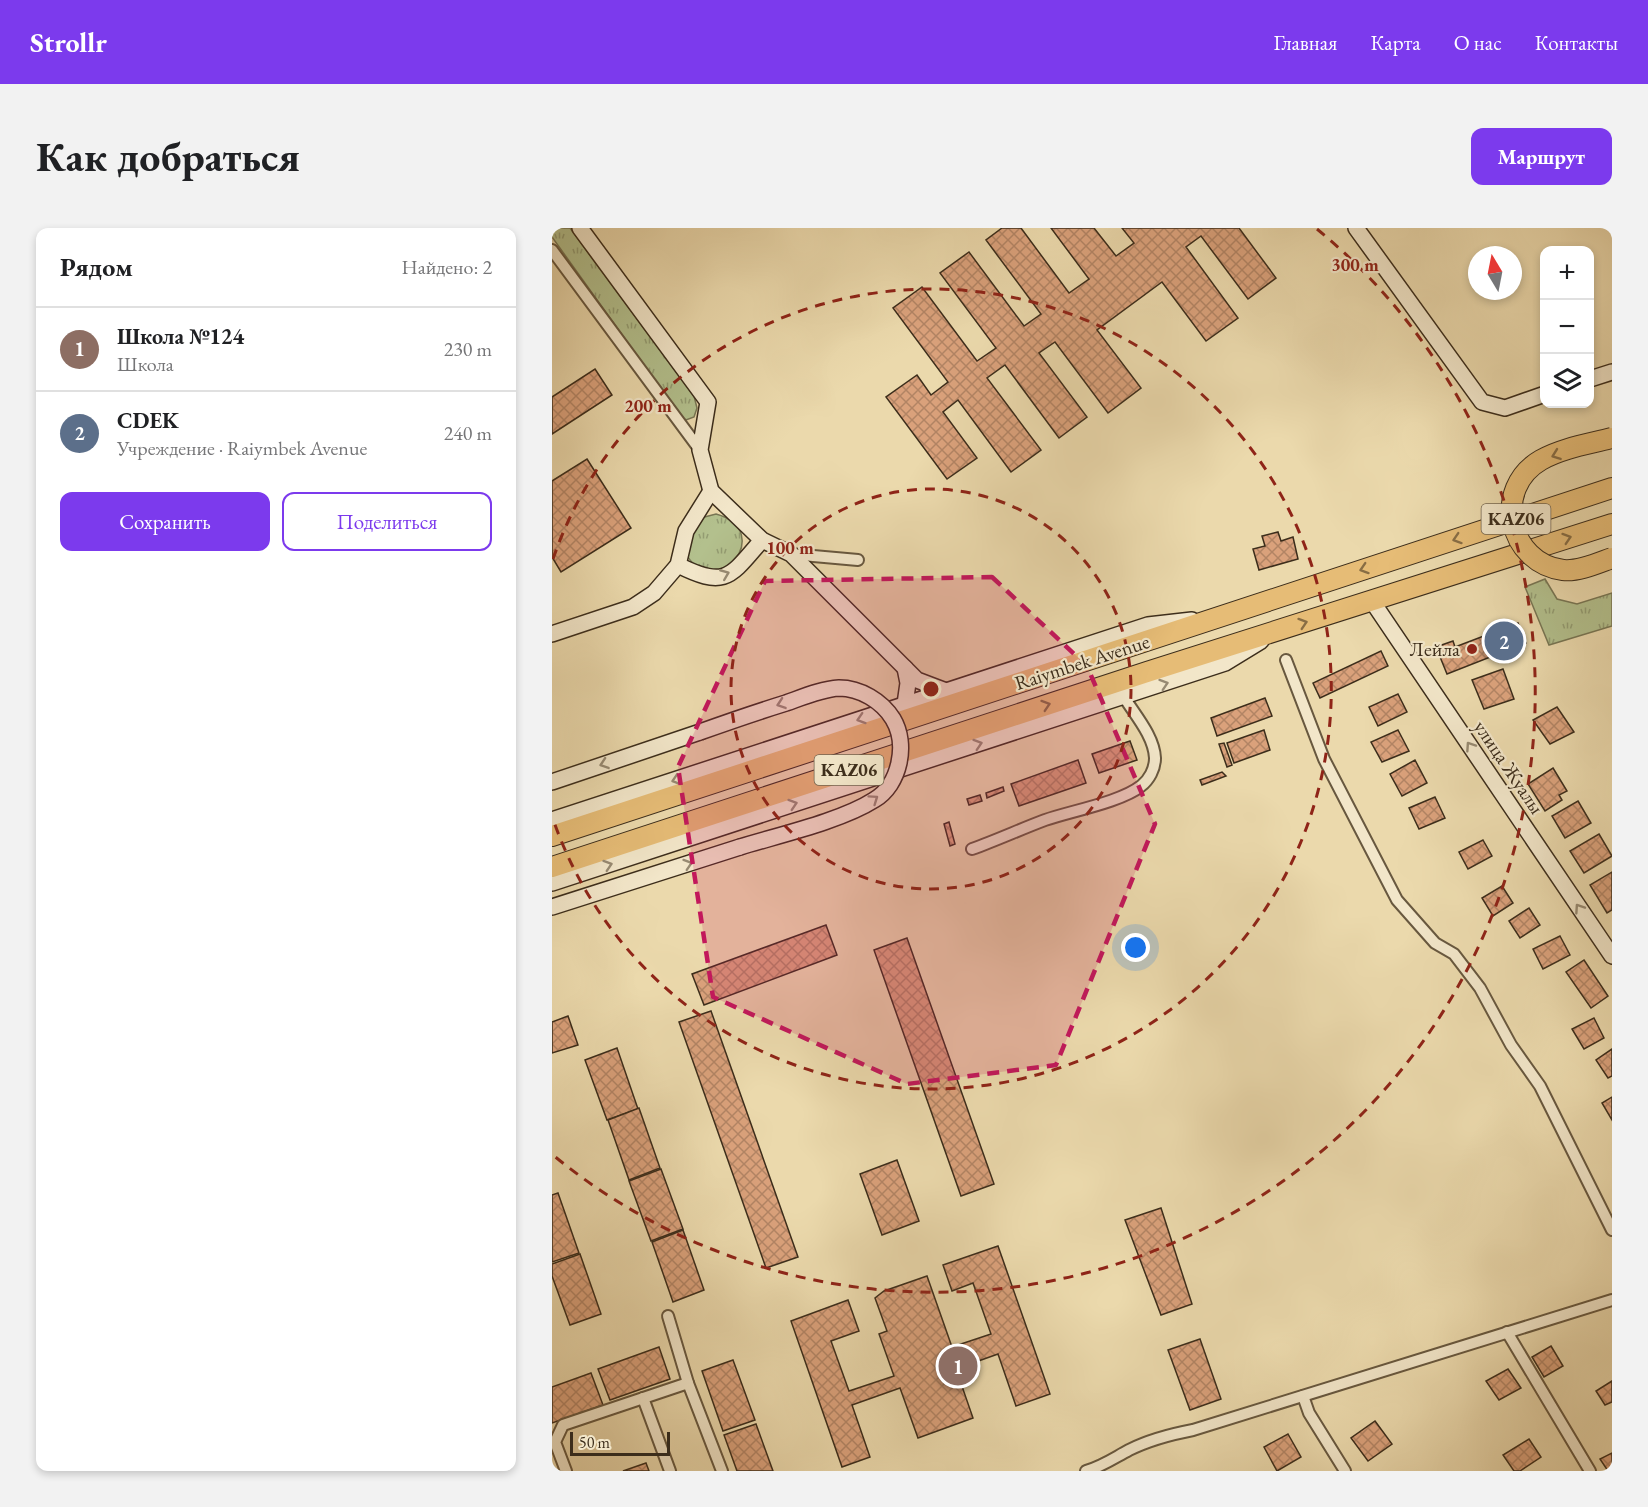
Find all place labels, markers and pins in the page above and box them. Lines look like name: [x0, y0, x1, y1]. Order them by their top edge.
pin: 2: [1484, 618, 1524, 664]
place label: Лейла: [1410, 636, 1460, 662]
marker: Лейла: [1465, 642, 1479, 656]
centre of rings: [921, 679, 941, 699]
pin: 1: [938, 1344, 978, 1388]

